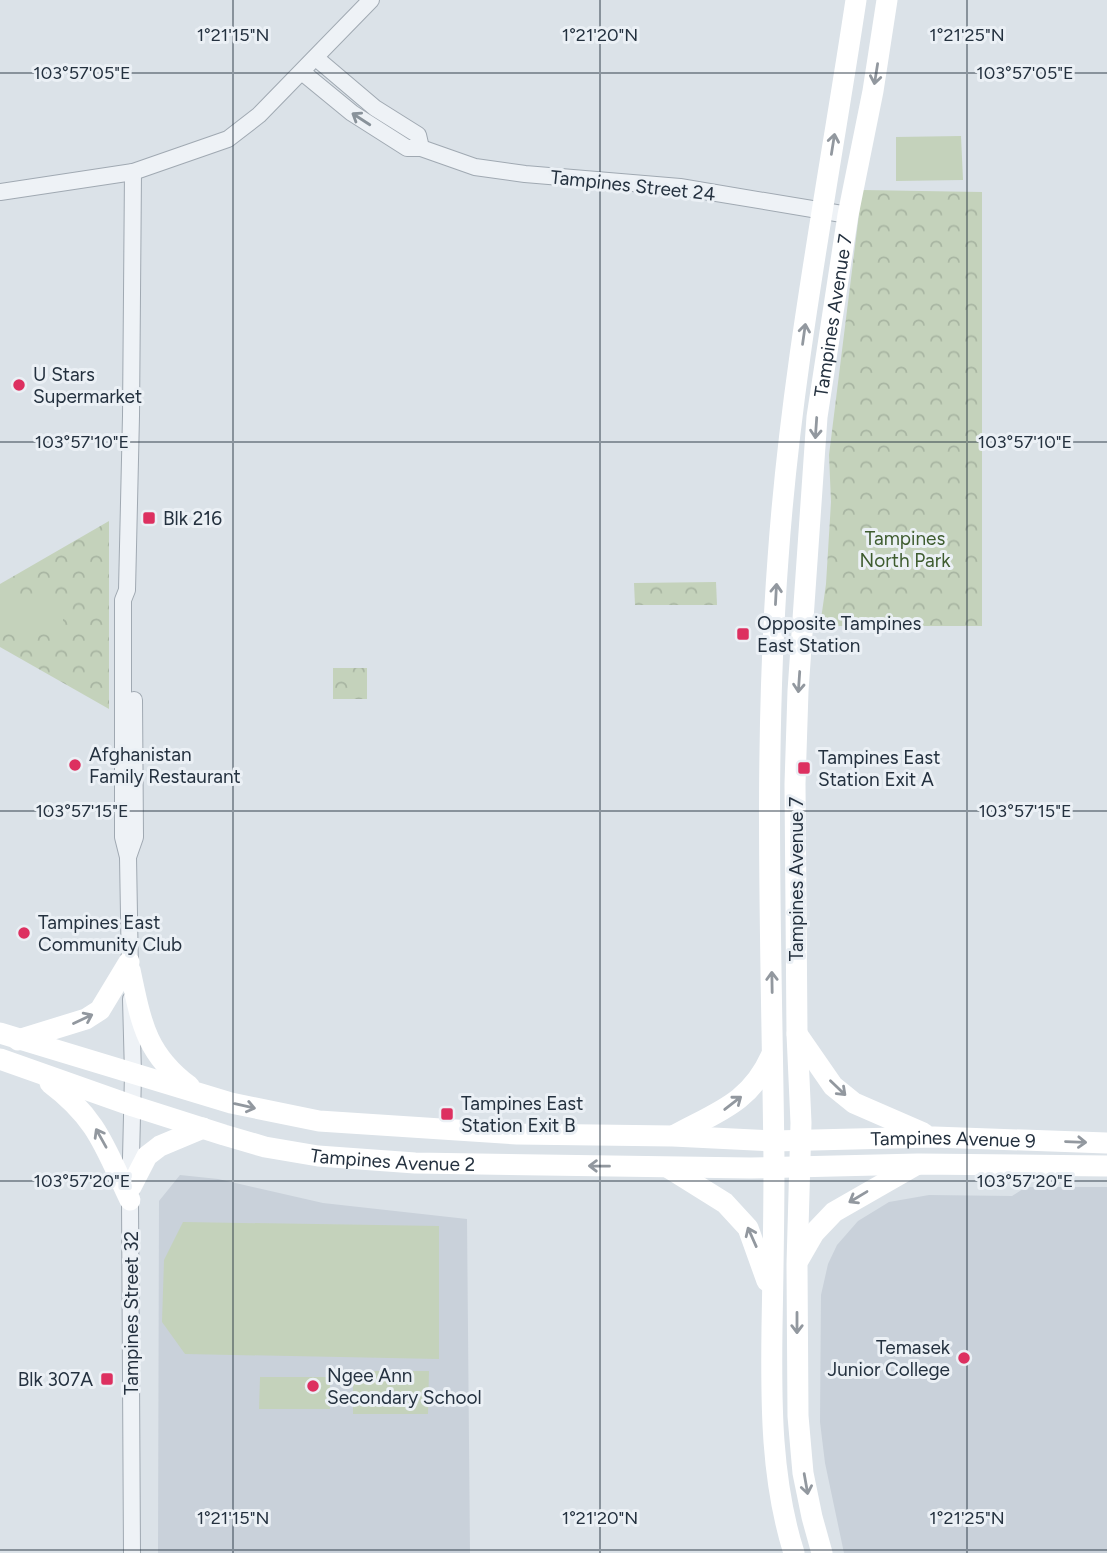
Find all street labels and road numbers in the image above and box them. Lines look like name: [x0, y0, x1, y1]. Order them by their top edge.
street label: Tampines Street 24: [549, 165, 717, 206]
street label: Tampines Avenue 7: [809, 233, 857, 399]
street label: Tampines Avenue 7: [785, 797, 808, 961]
street label: Tampines Avenue 9: [870, 1126, 1036, 1153]
street label: Tampines Avenue 2: [309, 1144, 475, 1176]
street label: Tampines Street 32: [120, 1231, 143, 1395]

